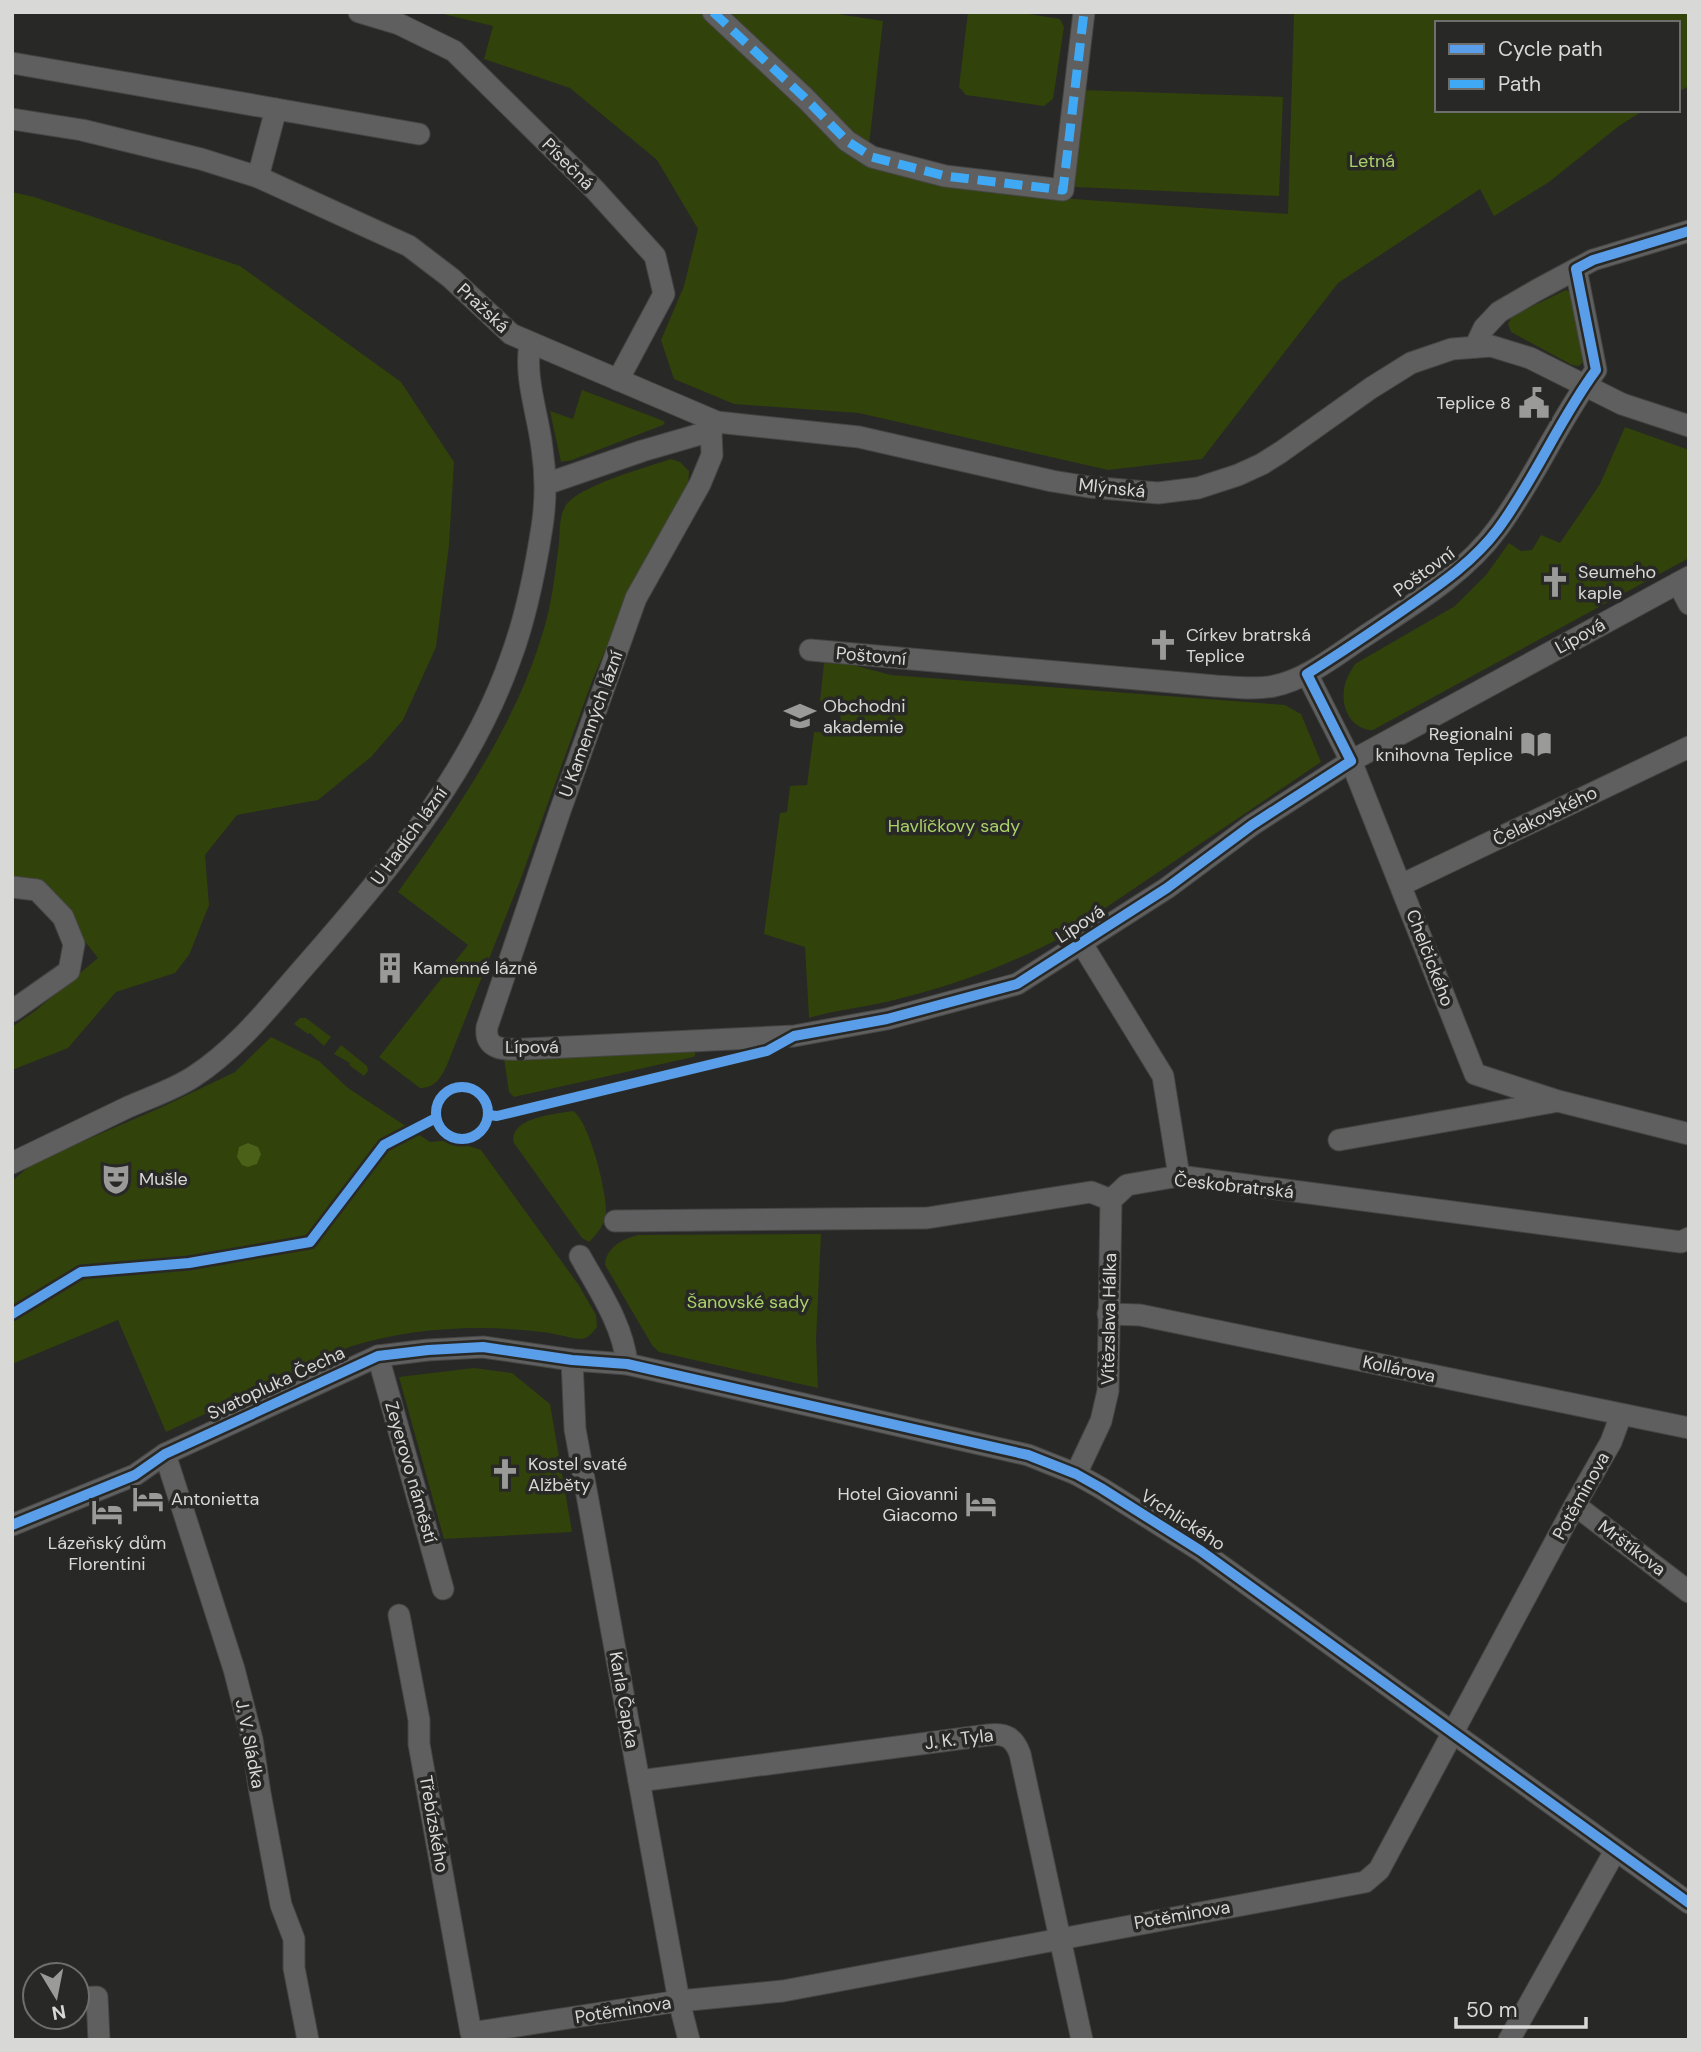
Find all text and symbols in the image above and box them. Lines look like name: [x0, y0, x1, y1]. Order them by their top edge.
legend: [1435, 21, 1680, 112]
text: Cycle path: [1498, 35, 1603, 63]
text: Path: [1498, 70, 1541, 98]
street label: Písečná: [537, 133, 599, 195]
park label: Letná: [1349, 149, 1395, 173]
street label: Pražská: [452, 278, 514, 338]
public building icon: Teplice 8: [1517, 386, 1551, 420]
place label: Teplice 8: [1436, 391, 1511, 415]
street label: Mlýnská: [1077, 473, 1147, 503]
street label: Poštovní: [1389, 542, 1459, 602]
place label: Seumeho kaple: [1578, 560, 1656, 605]
church icon: Seumeho kaple: [1538, 565, 1572, 599]
street label: Lípová: [1551, 612, 1609, 660]
place label: Církev bratrská Teplice: [1186, 623, 1311, 668]
church icon: Církev bratrská Teplice: [1146, 628, 1180, 662]
street label: Poštovní: [835, 641, 907, 671]
street label: U Kamenných lázní: [553, 647, 629, 801]
place label: Obchodni akademie: [823, 694, 905, 739]
school or university icon: Obchodni akademie: [783, 699, 817, 733]
place label: Regionalni knihovna Teplice: [1375, 722, 1513, 767]
library icon: Regionalni knihovna Teplice: [1519, 727, 1553, 761]
street label: Čelakovského: [1489, 780, 1601, 852]
street label: U Hadích lázní: [365, 782, 453, 890]
park label: Havlíčkovy sady: [888, 814, 1020, 838]
street label: Lípová: [1051, 899, 1109, 949]
street label: Chelčického: [1401, 906, 1459, 1010]
building icon: Kamenné lázně: [373, 951, 407, 985]
place label: Kamenné lázně: [413, 956, 537, 980]
street label: Lípová: [505, 1035, 559, 1059]
theatre icon: Mušle: [99, 1162, 133, 1196]
place label: Mušle: [139, 1167, 188, 1191]
street label: Českobratrská: [1173, 1168, 1295, 1204]
street label: Vítězslava Hálka: [1096, 1253, 1122, 1385]
park label: Šanovské sady: [687, 1290, 809, 1314]
street label: Svatopluka Čecha: [203, 1341, 349, 1425]
street label: Kollárova: [1360, 1350, 1438, 1388]
street label: Zeyerovo náměstí: [379, 1398, 443, 1546]
street label: Potěminova: [1547, 1448, 1615, 1544]
place label: Kostel svaté Alžběty: [528, 1452, 627, 1497]
church icon: Kostel svaté Alžběty: [488, 1457, 522, 1491]
hotel icon: Antonietta: [131, 1482, 165, 1516]
place label: Hotel Giovanni Giacomo: [838, 1482, 958, 1527]
street label: Vrchlického: [1136, 1484, 1230, 1556]
place label: Antonietta: [171, 1487, 259, 1511]
hotel icon: Hotel Giovanni Giacomo: [964, 1487, 998, 1521]
hotel icon: Lázeňský dům Florentini: [90, 1495, 124, 1529]
street label: Mrštíkova: [1593, 1515, 1671, 1581]
place label: Lázeňský dům Florentini: [48, 1531, 166, 1576]
street label: Karla Čapka: [604, 1650, 644, 1750]
street label: J. V. Sládka: [230, 1697, 270, 1791]
street label: J. K. Tyla: [923, 1723, 995, 1755]
street label: Třebízského: [414, 1774, 454, 1874]
street label: Potěminova: [1132, 1895, 1232, 1935]
north arrow: [21, 1961, 91, 2031]
scale bar: [1456, 1986, 1586, 2030]
street label: Potěminova: [573, 1991, 673, 2029]
text: 50 m: [1466, 1996, 1517, 2024]
text: N: [50, 1999, 68, 2026]

